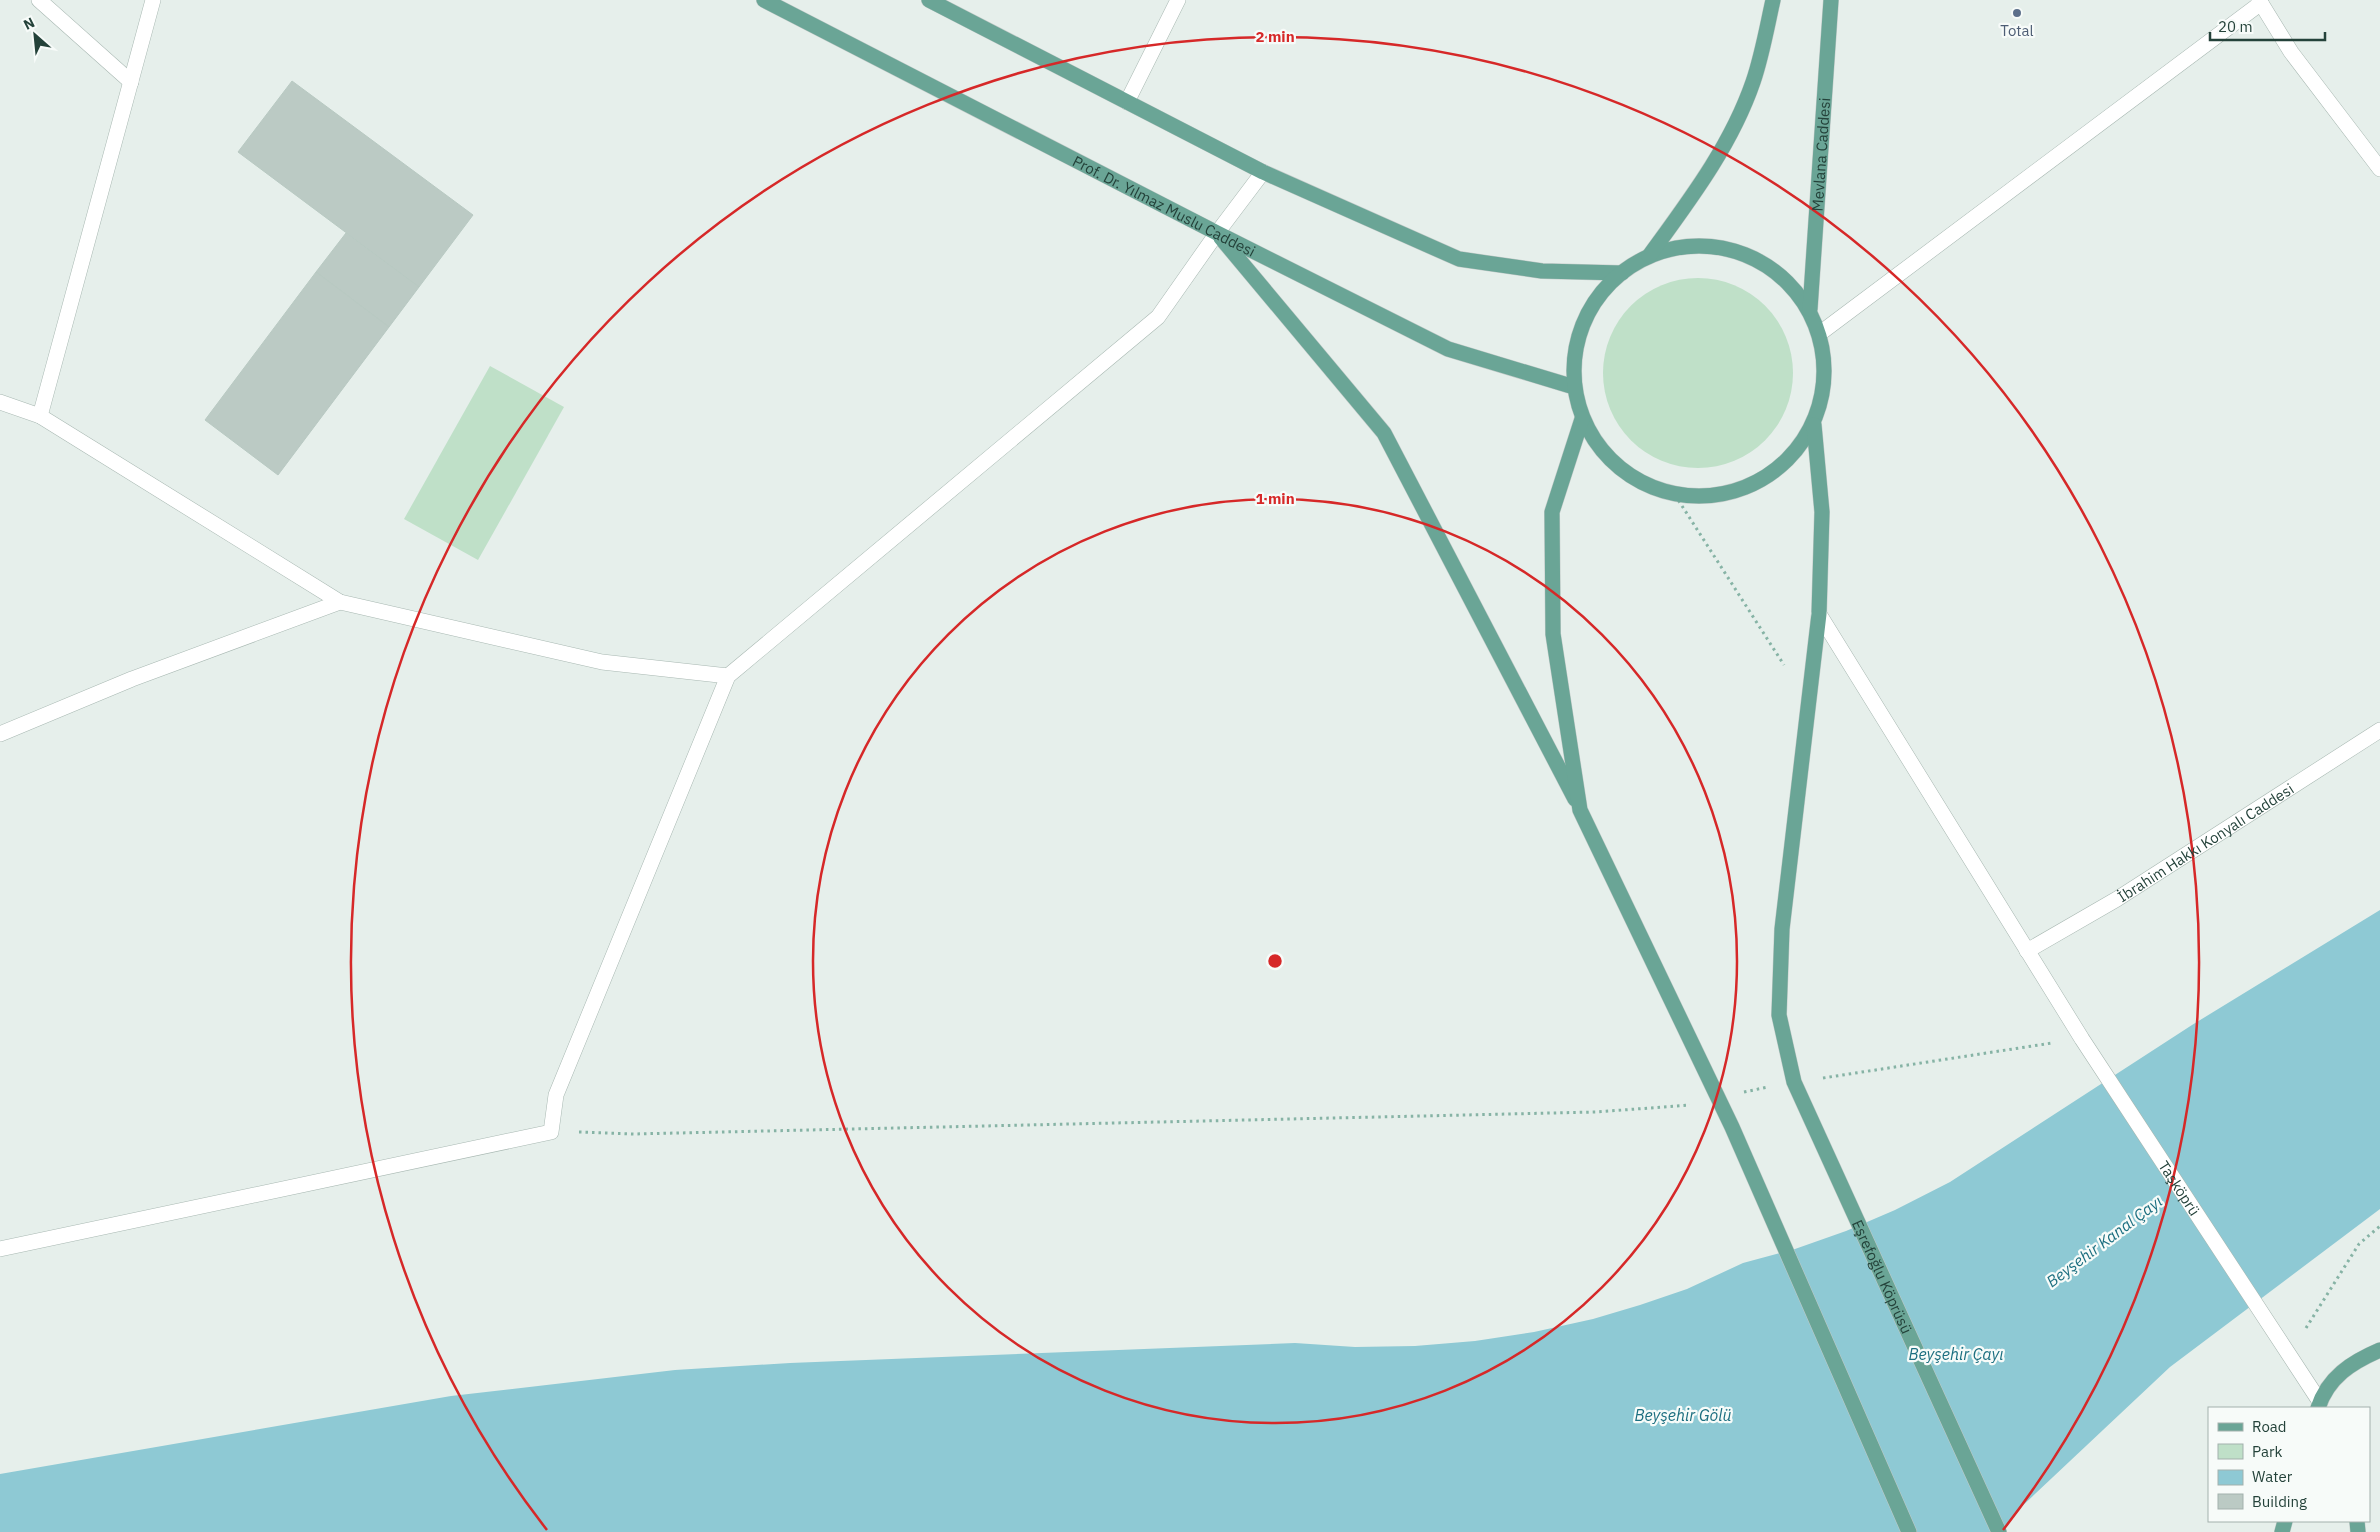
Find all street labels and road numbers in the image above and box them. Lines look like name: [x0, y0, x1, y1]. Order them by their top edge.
street label: Mevlana Caddesi: [1807, 97, 1834, 212]
street label: Prof. Dr. Yılmaz Muslu Caddesi: [1070, 151, 1259, 260]
street label: İbrahim Hakkı Konyalı Caddesi: [2114, 779, 2297, 906]
street label: Taşköprü: [2155, 1157, 2205, 1219]
street label: Eşrefoğlu Köprüsü: [1848, 1216, 1917, 1337]

